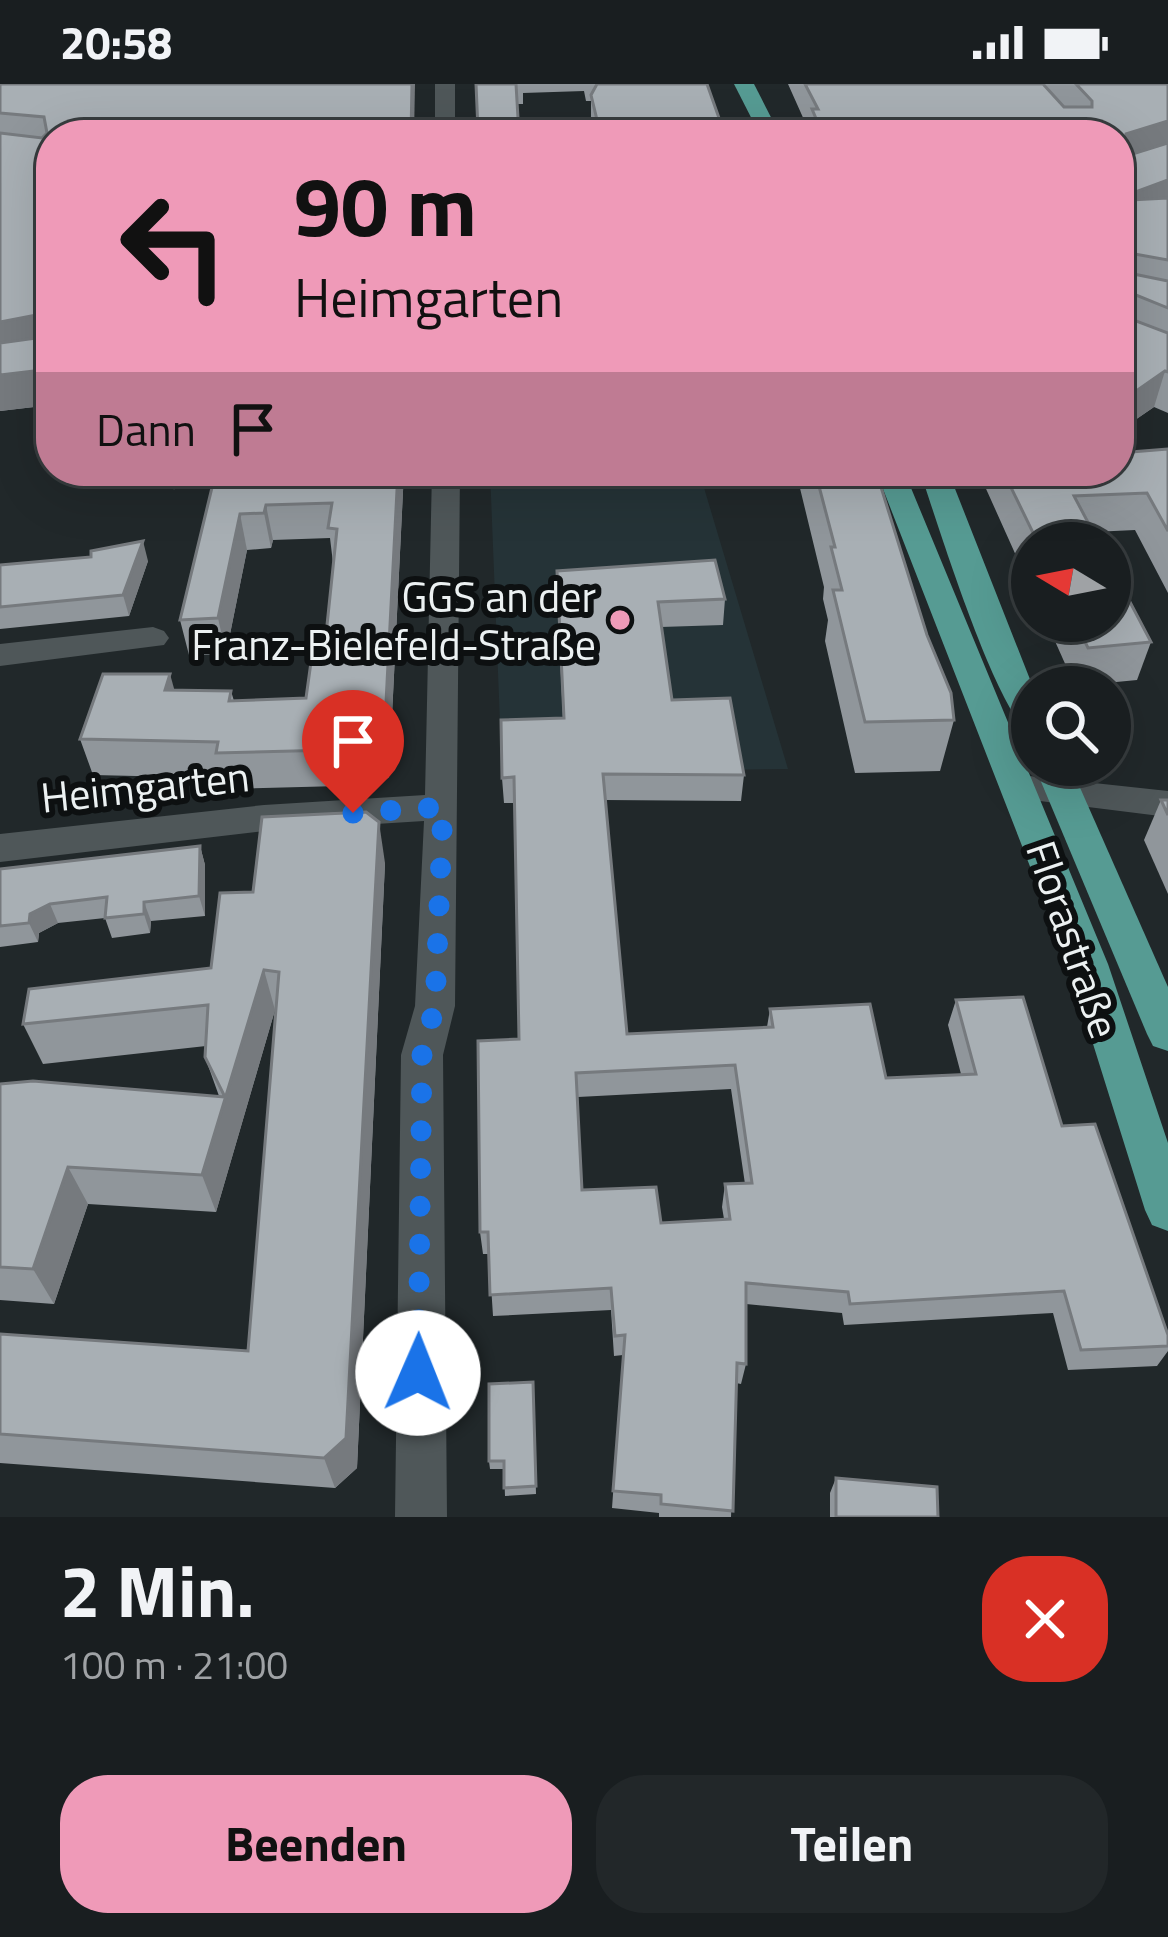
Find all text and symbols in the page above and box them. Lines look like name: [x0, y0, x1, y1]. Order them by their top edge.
text: 20:58: [60, 8, 172, 76]
text: 90 m: [294, 141, 477, 269]
icon: left: [96, 168, 252, 324]
text: Heimgarten: [294, 256, 563, 338]
text: Dann: [96, 395, 196, 463]
icon: arrive: [220, 396, 286, 462]
north arrow: [1011, 522, 1131, 642]
map controls: [1011, 522, 1131, 786]
place label: GGS an der Franz-Bielefeld-Straße: [191, 564, 596, 676]
marker: GGS an der Franz-Bielefeld-Straße: [607, 607, 633, 633]
button: search: [1011, 666, 1131, 786]
pin: [302, 690, 404, 813]
icon: arrive: [320, 708, 386, 774]
street label: Heimgarten: [38, 743, 252, 829]
street label: Florastraße: [1010, 832, 1138, 1046]
position arrow: [355, 1310, 481, 1436]
text: 2 Min.: [60, 1535, 255, 1645]
button: close: [982, 1556, 1108, 1682]
text: 100 m · 21:00: [60, 1635, 288, 1694]
button: Beenden: [60, 1775, 572, 1913]
button: Teilen: [596, 1775, 1108, 1913]

